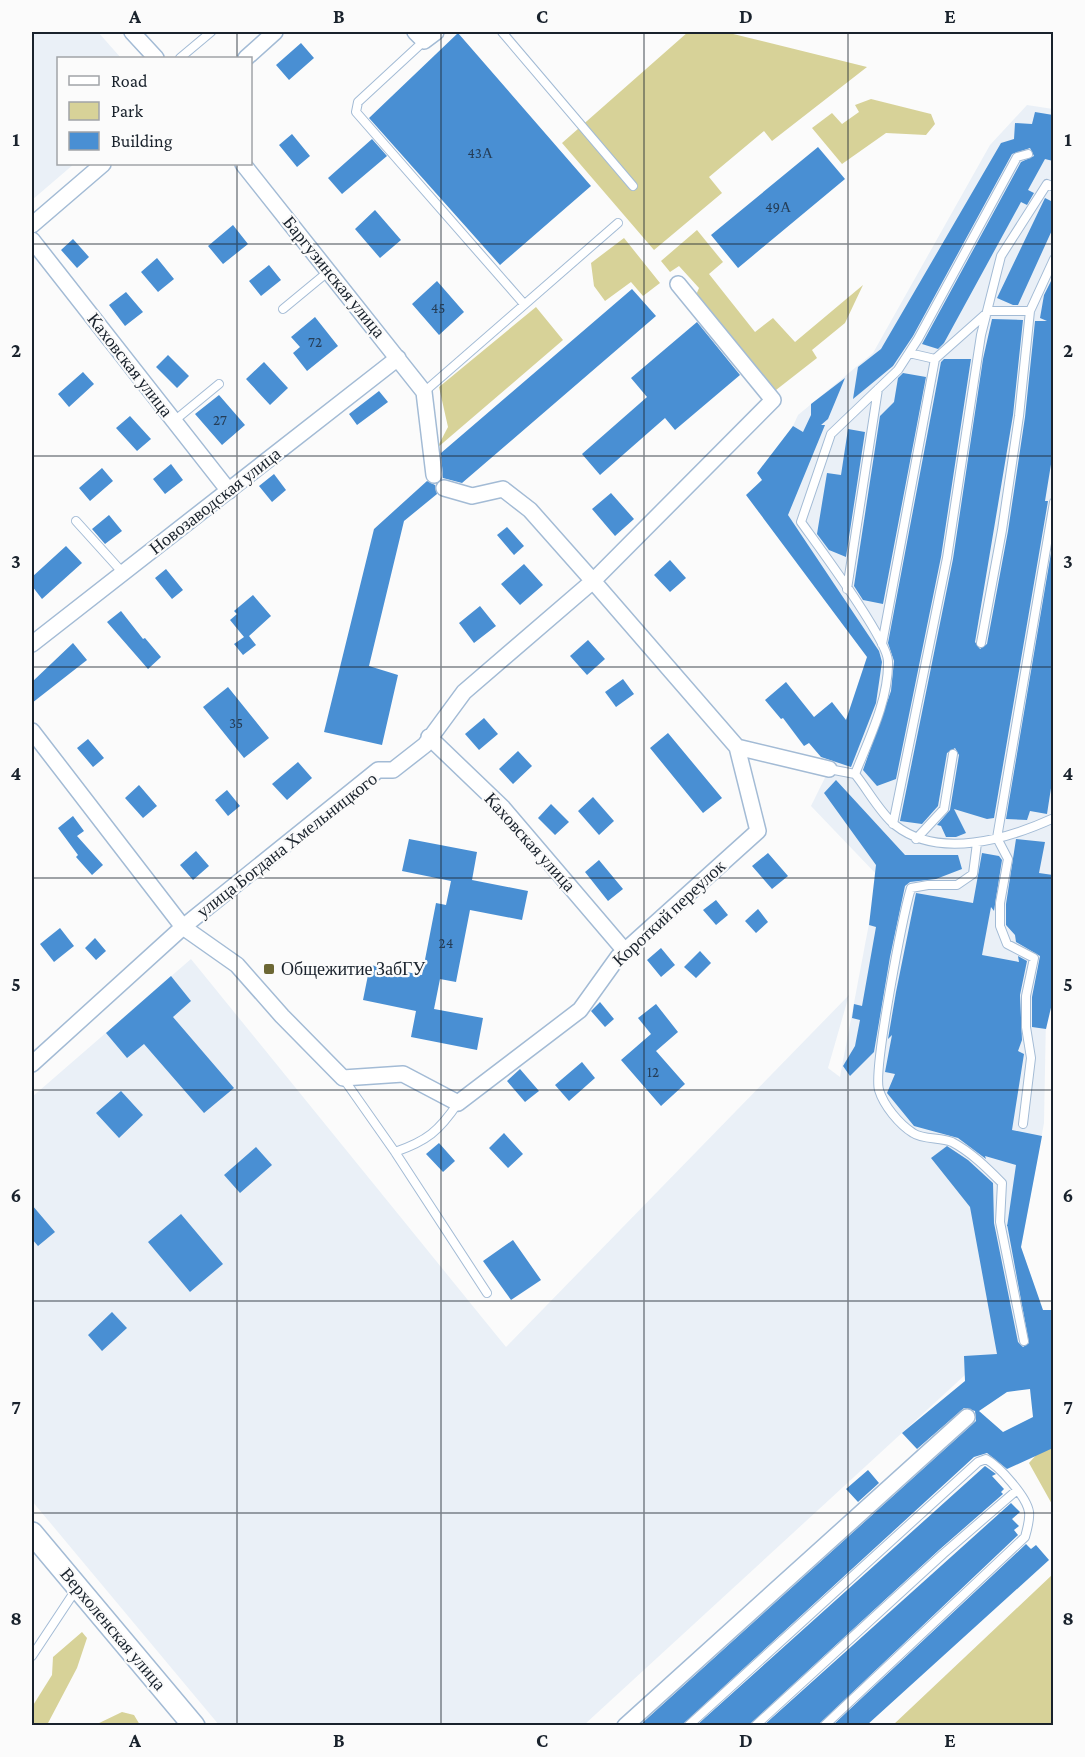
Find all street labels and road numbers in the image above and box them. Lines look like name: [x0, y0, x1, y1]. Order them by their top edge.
street label: Баргузинская улица: [279, 212, 389, 342]
street label: Каховская улица: [83, 309, 177, 421]
street label: Новозаводская улица: [145, 444, 285, 558]
street label: улица Богдана Хмельницкого: [193, 768, 381, 922]
street label: Каховская улица: [480, 788, 580, 896]
street label: Короткий переулок: [609, 856, 729, 970]
street label: Верхоленская улица: [56, 1564, 170, 1694]

